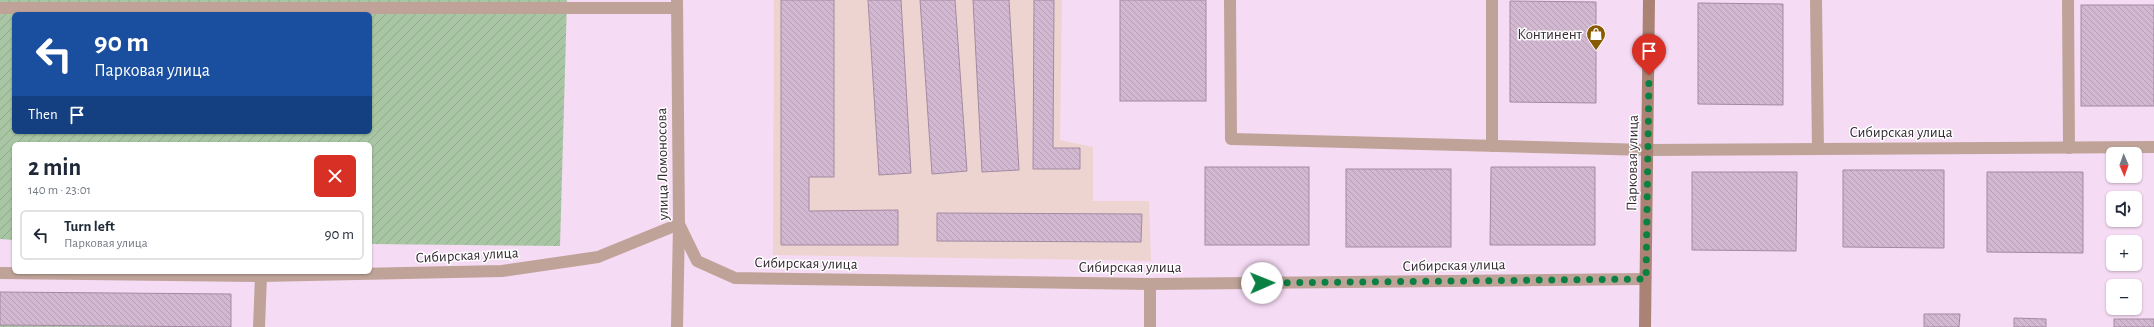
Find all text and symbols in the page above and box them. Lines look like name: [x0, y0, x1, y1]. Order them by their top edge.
shop icon: Континент: [1585, 23, 1607, 51]
place label: Континент: [1517, 27, 1583, 42]
icon: left: [28, 28, 80, 80]
text: 90 m: [94, 29, 149, 57]
pin: [1632, 34, 1666, 75]
icon: arrive: [1638, 40, 1660, 62]
text: Парковая улица: [94, 62, 210, 80]
icon: arrive: [66, 104, 88, 126]
text: Then: [28, 107, 58, 122]
street label: улица Ломоносова: [654, 107, 671, 221]
street label: Парковая улица: [1624, 114, 1641, 211]
street label: Сибирская улица: [1849, 125, 1953, 140]
north arrow: [2106, 147, 2142, 183]
map controls: [2106, 147, 2142, 315]
button: close: [314, 155, 356, 197]
text: 2 min: [28, 156, 81, 180]
text: 140 m · 23:01: [28, 184, 91, 197]
button: sound: [2106, 191, 2142, 227]
text: Turn left: [64, 219, 115, 234]
icon: left: [30, 224, 52, 246]
text: 90 m: [325, 227, 354, 242]
button: +: [2106, 235, 2142, 271]
text: Парковая улица: [64, 237, 148, 250]
street label: Сибирская улица: [415, 245, 519, 266]
street label: Сибирская улица: [754, 255, 858, 272]
street label: Сибирская улица: [1402, 257, 1506, 274]
street label: Сибирская улица: [1078, 260, 1182, 275]
position arrow: [1241, 262, 1283, 304]
button: −: [2106, 279, 2142, 315]

